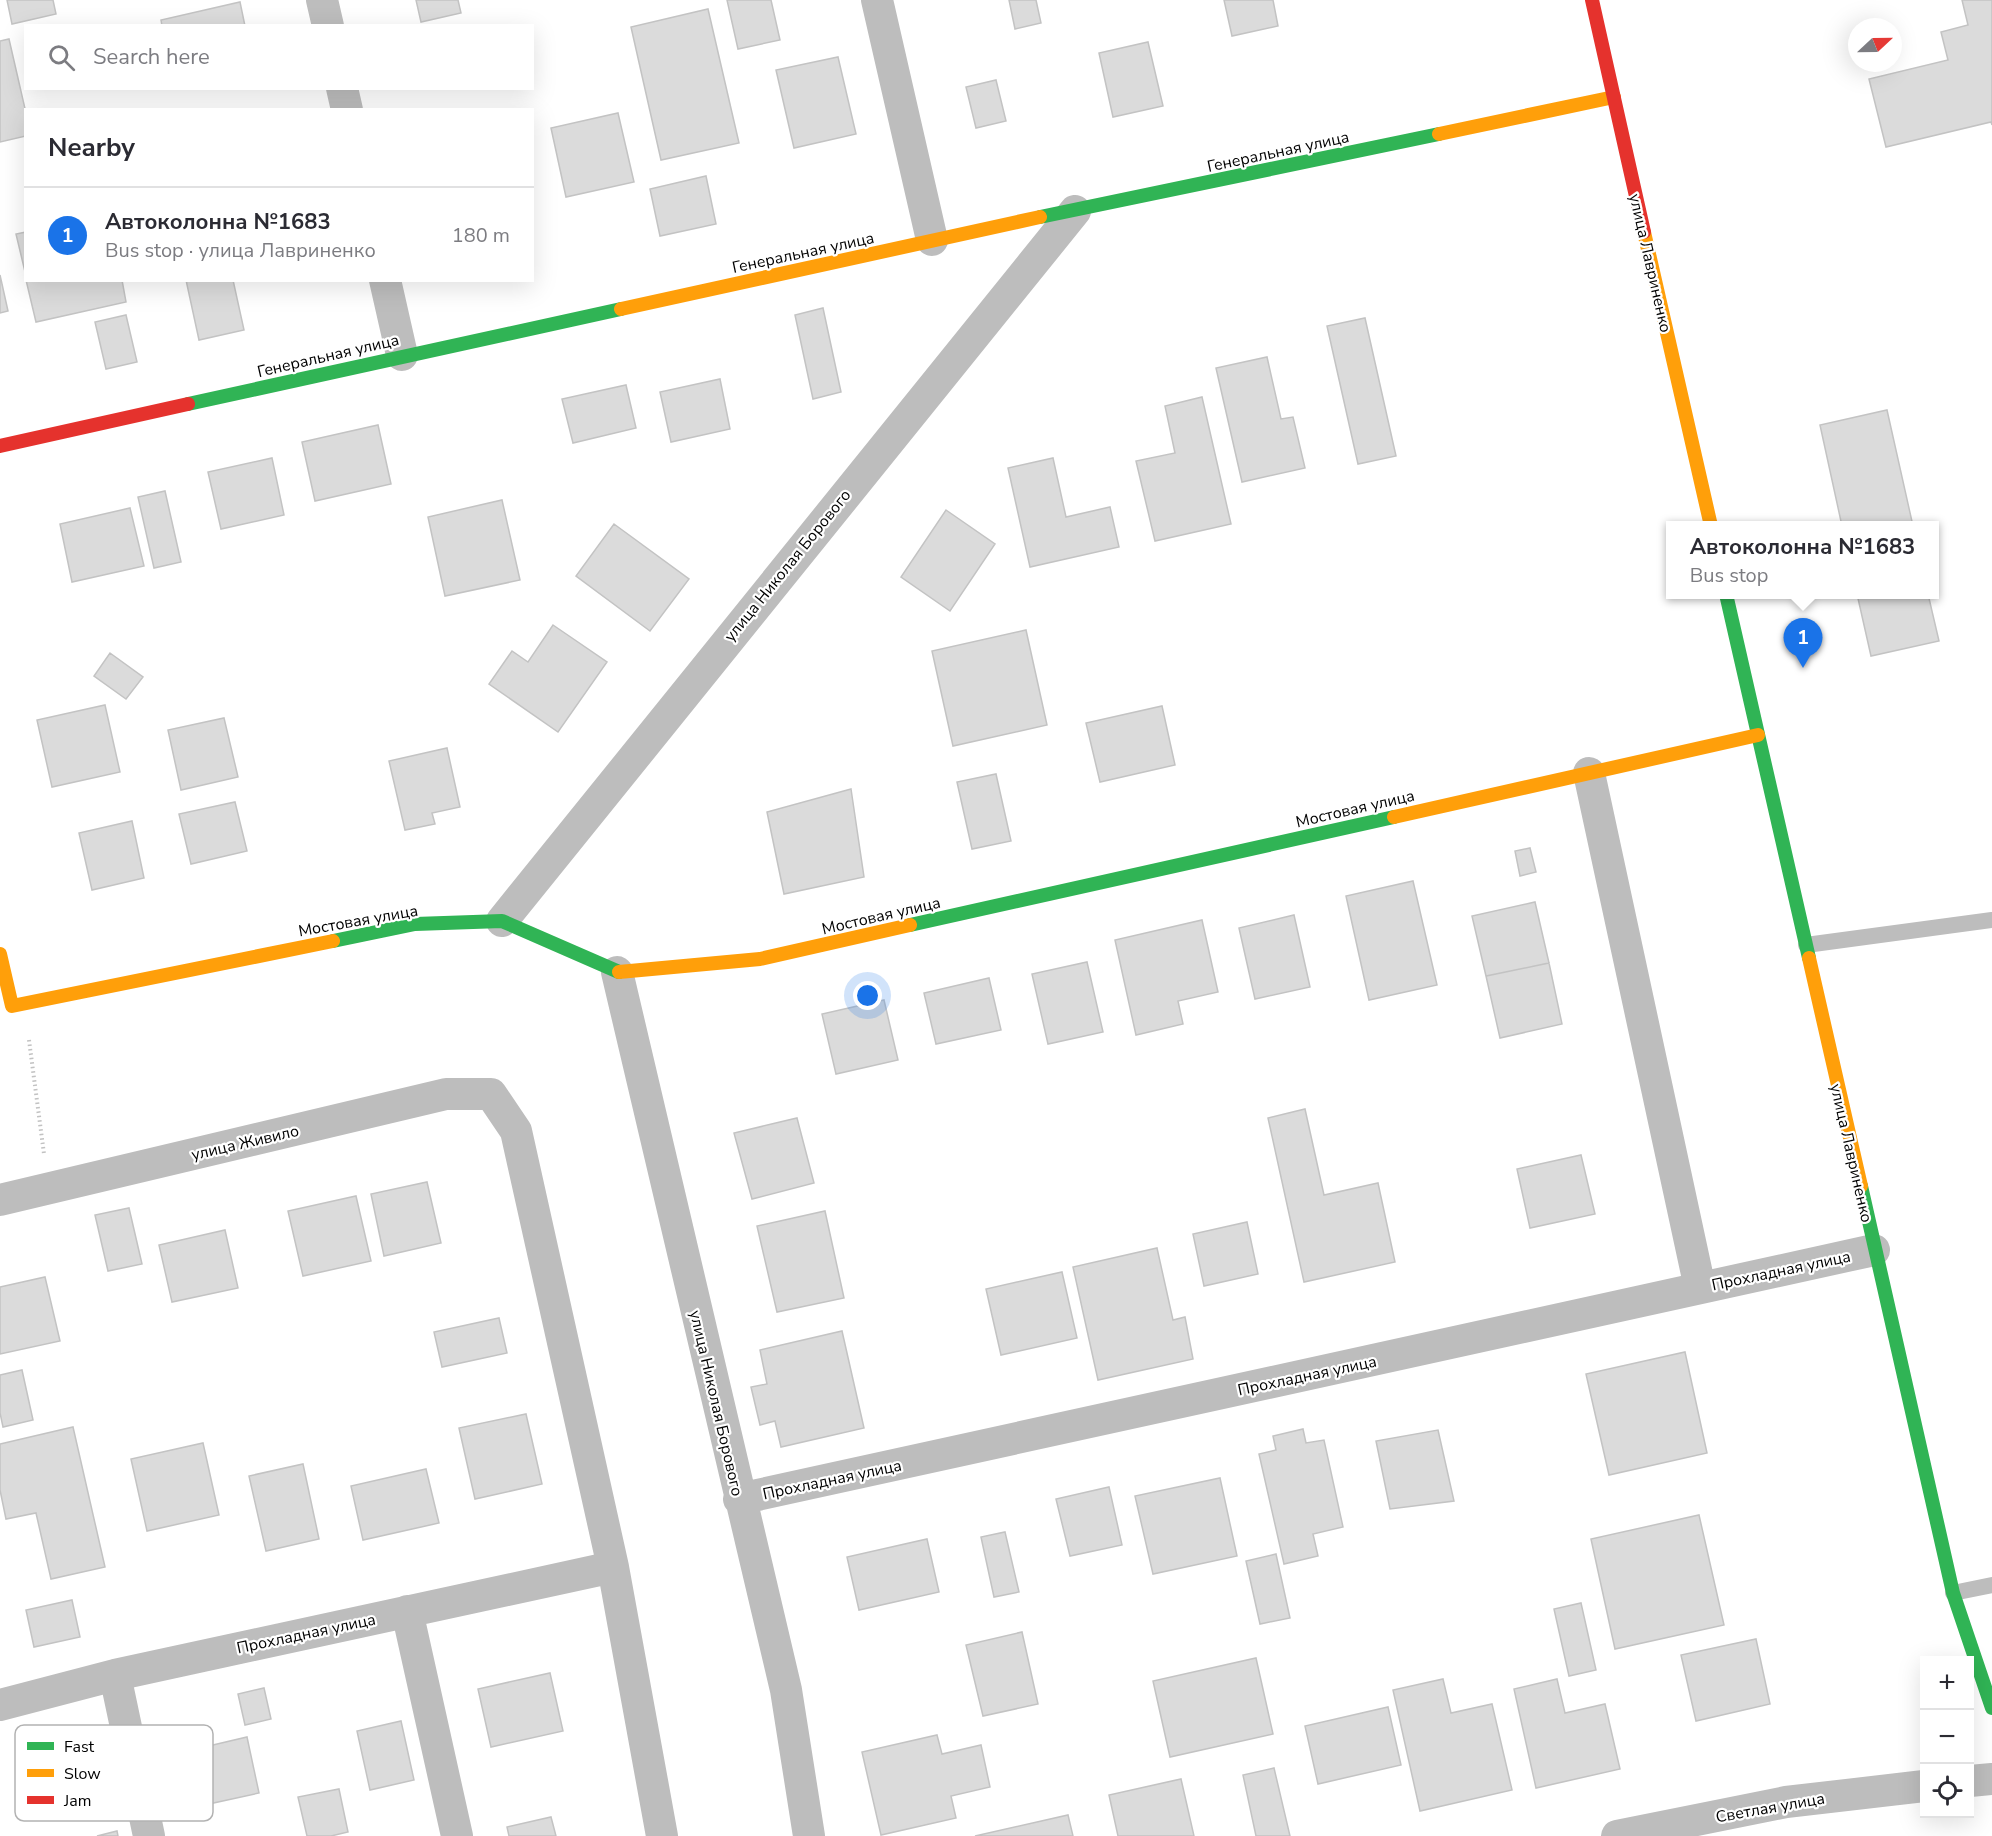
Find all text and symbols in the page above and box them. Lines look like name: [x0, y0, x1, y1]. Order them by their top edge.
north arrow: [1848, 18, 1902, 72]
search box: [24, 24, 534, 90]
icon: search: [45, 41, 78, 74]
text: Search here: [93, 42, 210, 72]
street label: Генеральная улица: [1205, 126, 1351, 178]
text: Nearby: [48, 130, 135, 165]
street label: улица Лавриненко: [1623, 192, 1677, 335]
text: Автоколонна №1683: [105, 207, 331, 237]
text: 1: [62, 222, 74, 249]
text: 180 m: [452, 222, 510, 249]
street label: Генеральная улица: [730, 227, 876, 279]
text: Bus stop · улица Лавриненко: [105, 237, 376, 264]
street label: Генеральная улица: [255, 329, 401, 383]
street label: улица Николая Борового: [719, 485, 856, 646]
popup: [1666, 521, 1939, 599]
text: Автоколонна №1683: [1690, 532, 1915, 562]
text: Bus stop: [1690, 562, 1768, 589]
pin: 1: [1784, 618, 1822, 668]
street label: Мостовая улица: [1294, 785, 1417, 833]
street label: Мостовая улица: [820, 892, 943, 940]
street label: Мостовая улица: [297, 900, 420, 942]
your location: [853, 981, 882, 1010]
street label: улица Лавриненко: [1824, 1082, 1878, 1225]
street label: улица Живило: [189, 1120, 301, 1166]
street label: Прохладная улица: [1710, 1245, 1853, 1296]
street label: улица Николая Борового: [684, 1308, 748, 1498]
street label: Прохладная улица: [1236, 1350, 1379, 1401]
street label: Прохладная улица: [761, 1454, 904, 1505]
street label: Прохладная улица: [235, 1608, 378, 1659]
map controls: [1920, 1656, 1974, 1818]
button: +: [1920, 1656, 1974, 1710]
button: −: [1920, 1710, 1974, 1764]
legend: [15, 1725, 213, 1821]
text: Fast: [64, 1736, 95, 1758]
text: Slow: [64, 1763, 101, 1785]
button: locate: [1920, 1764, 1974, 1818]
street label: Светлая улица: [1714, 1788, 1826, 1828]
text: Jam: [63, 1790, 91, 1812]

